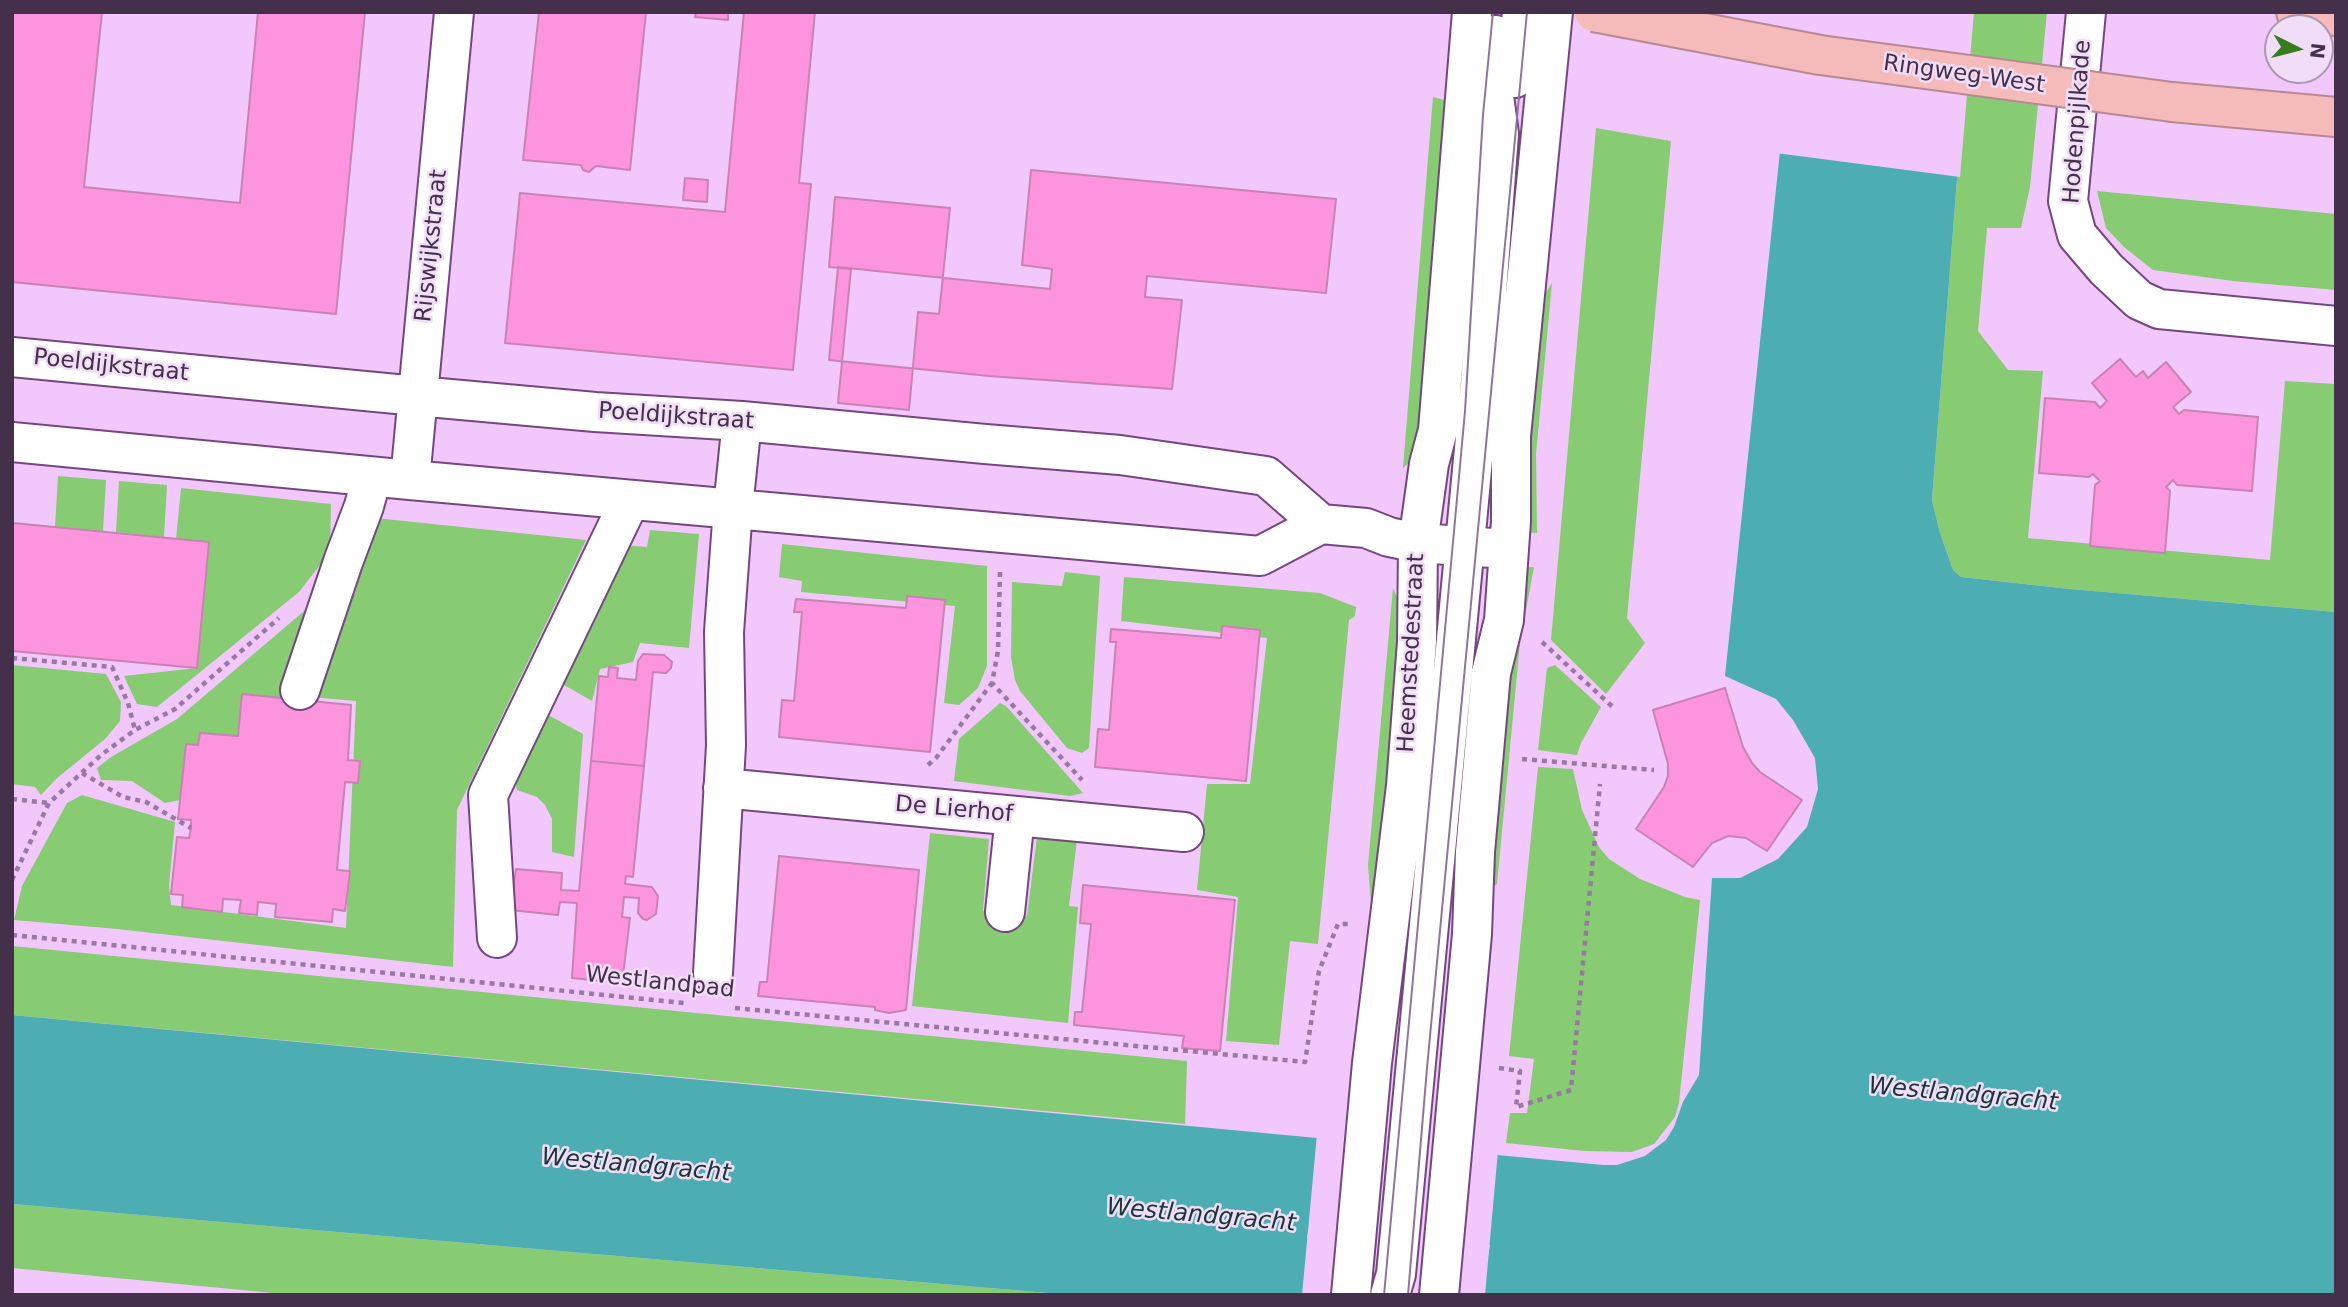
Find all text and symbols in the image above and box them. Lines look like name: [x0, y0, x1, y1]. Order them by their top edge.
north arrow: [2264, 14, 2334, 84]
street label: Hodenpijlkade: [2059, 39, 2097, 205]
text: N: [2306, 42, 2330, 60]
street label: Ringweg-West: [1881, 50, 2047, 100]
street label: Rijswijkstraat: [410, 168, 454, 324]
street label: Poeldijkstraat: [32, 344, 190, 388]
street label: Poeldijkstraat: [597, 398, 755, 436]
street label: Heemstedestraat: [1393, 553, 1431, 753]
street label: De Lierhof: [894, 791, 1014, 829]
street label: Westlandpad: [584, 961, 736, 1005]
water label: Westlandgracht: [1867, 1072, 2059, 1118]
water label: Westlandgracht: [540, 1143, 732, 1189]
water label: Westlandgracht: [1105, 1193, 1297, 1239]

